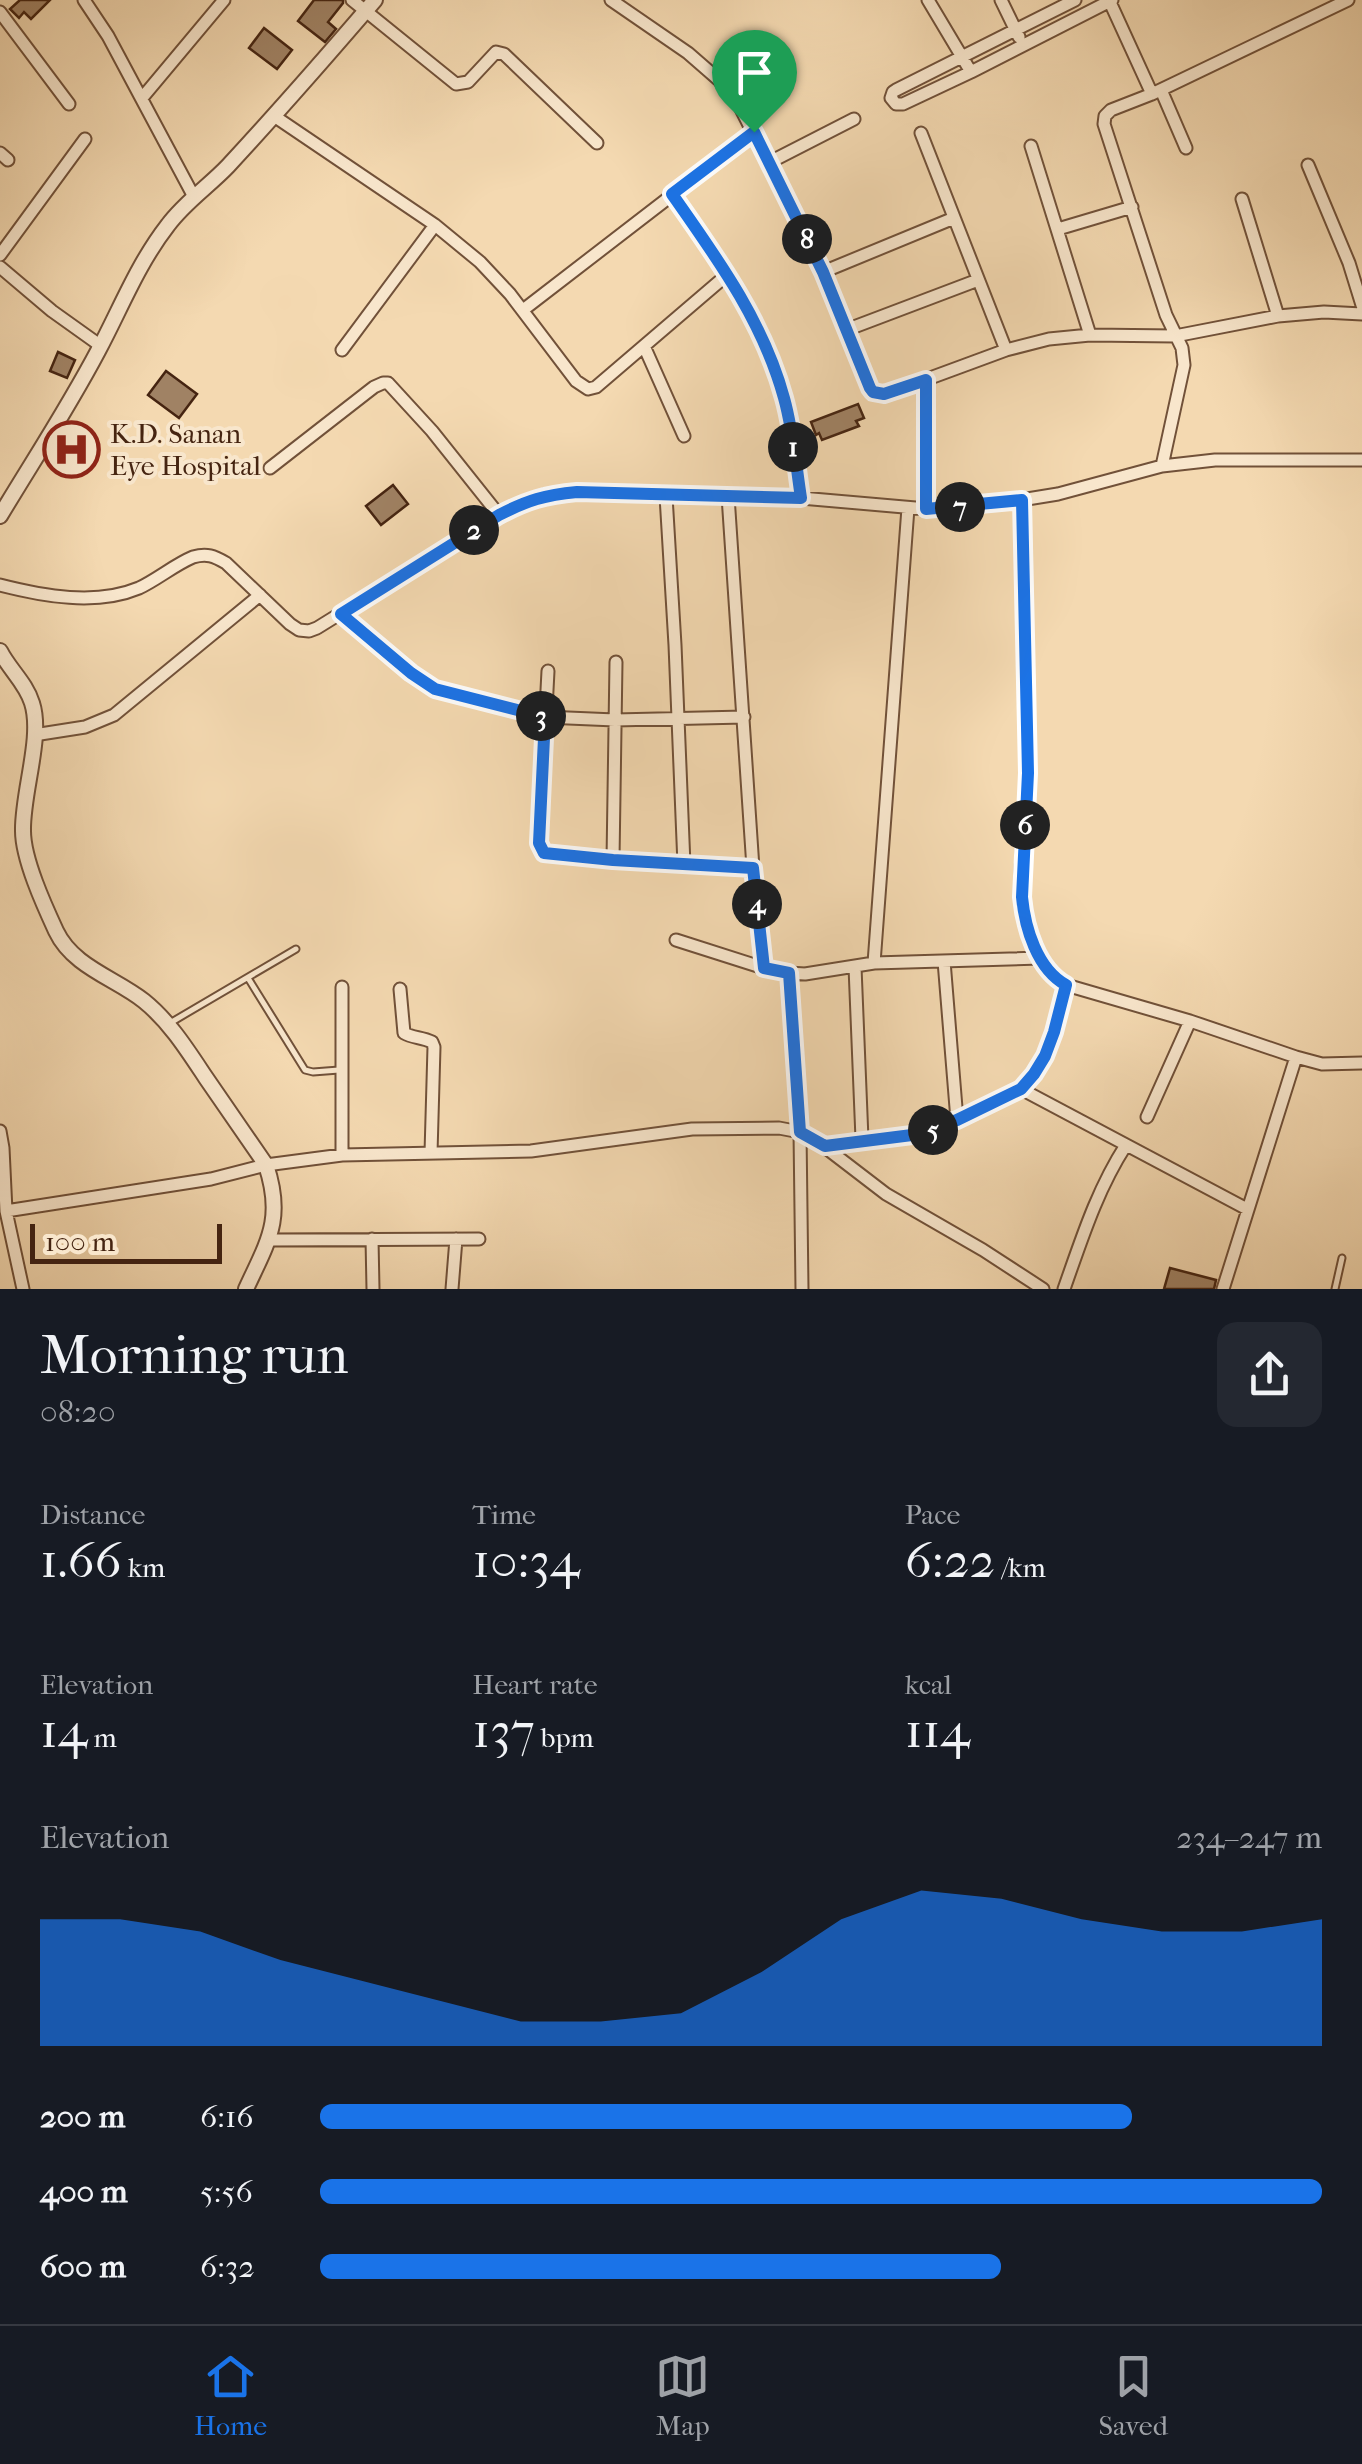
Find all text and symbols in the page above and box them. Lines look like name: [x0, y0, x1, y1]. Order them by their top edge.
pin: [712, 30, 797, 133]
icon: arrive: [727, 45, 782, 100]
pin: 8: [782, 214, 832, 264]
text: 8: [800, 222, 814, 255]
place label: K.D. Sanan Eye Hospital: [110, 417, 261, 482]
hospital icon: K.D. Sanan Eye Hospital: [41, 419, 101, 479]
pin: 1: [768, 422, 818, 472]
text: 1: [788, 430, 798, 463]
pin: 7: [935, 482, 985, 532]
text: 7: [953, 490, 967, 523]
pin: 2: [449, 505, 499, 555]
text: 2: [467, 513, 481, 546]
pin: 3: [516, 691, 566, 741]
text: 3: [535, 699, 547, 732]
pin: 6: [1000, 800, 1050, 850]
text: 6: [1017, 808, 1033, 841]
pin: 4: [732, 879, 782, 929]
text: 4: [749, 887, 765, 920]
pin: 5: [908, 1105, 958, 1155]
text: 5: [927, 1113, 939, 1146]
scale bar: [30, 1219, 222, 1264]
text: 100 m: [45, 1225, 115, 1258]
button: share: [1217, 1322, 1322, 1427]
text: Morning run: [40, 1323, 348, 1387]
text: 08:20: [40, 1393, 116, 1430]
text: Distance: [40, 1498, 145, 1531]
text: Time: [472, 1498, 536, 1531]
text: Pace: [905, 1498, 960, 1531]
text: 1.66: [40, 1531, 122, 1590]
text: 10:34: [472, 1531, 580, 1590]
text: 6:22: [905, 1531, 995, 1590]
text: km: [122, 1551, 165, 1584]
text: /km: [995, 1551, 1046, 1584]
text: Elevation: [40, 1668, 153, 1701]
text: Heart rate: [472, 1668, 598, 1701]
text: kcal: [905, 1668, 952, 1701]
text: 14: [40, 1701, 87, 1760]
text: 137: [472, 1701, 535, 1760]
text: 114: [905, 1701, 970, 1760]
text: m: [87, 1721, 117, 1754]
text: bpm: [535, 1721, 594, 1754]
text: Elevation: [40, 1819, 169, 1856]
text: 234–247 m: [1176, 1819, 1322, 1856]
text: 200 m: [40, 2098, 125, 2135]
text: 6:16: [200, 2098, 254, 2135]
text: 400 m: [40, 2173, 128, 2210]
text: 5:56: [200, 2173, 253, 2210]
text: 600 m: [40, 2248, 126, 2285]
text: 6:32: [200, 2248, 255, 2285]
tab: Home: [194, 2349, 267, 2442]
tab: Map: [655, 2349, 710, 2442]
tab: Saved: [1098, 2349, 1168, 2442]

